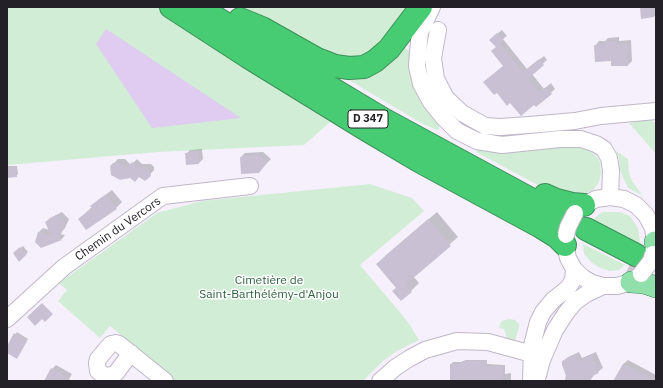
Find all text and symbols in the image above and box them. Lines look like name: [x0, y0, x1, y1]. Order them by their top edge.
road number: D 347: [348, 110, 388, 128]
street label: Chemin du Vercors: [72, 194, 164, 264]
park label: Cimetière de Saint-Barthélémy-d'Anjou: [199, 274, 339, 302]

